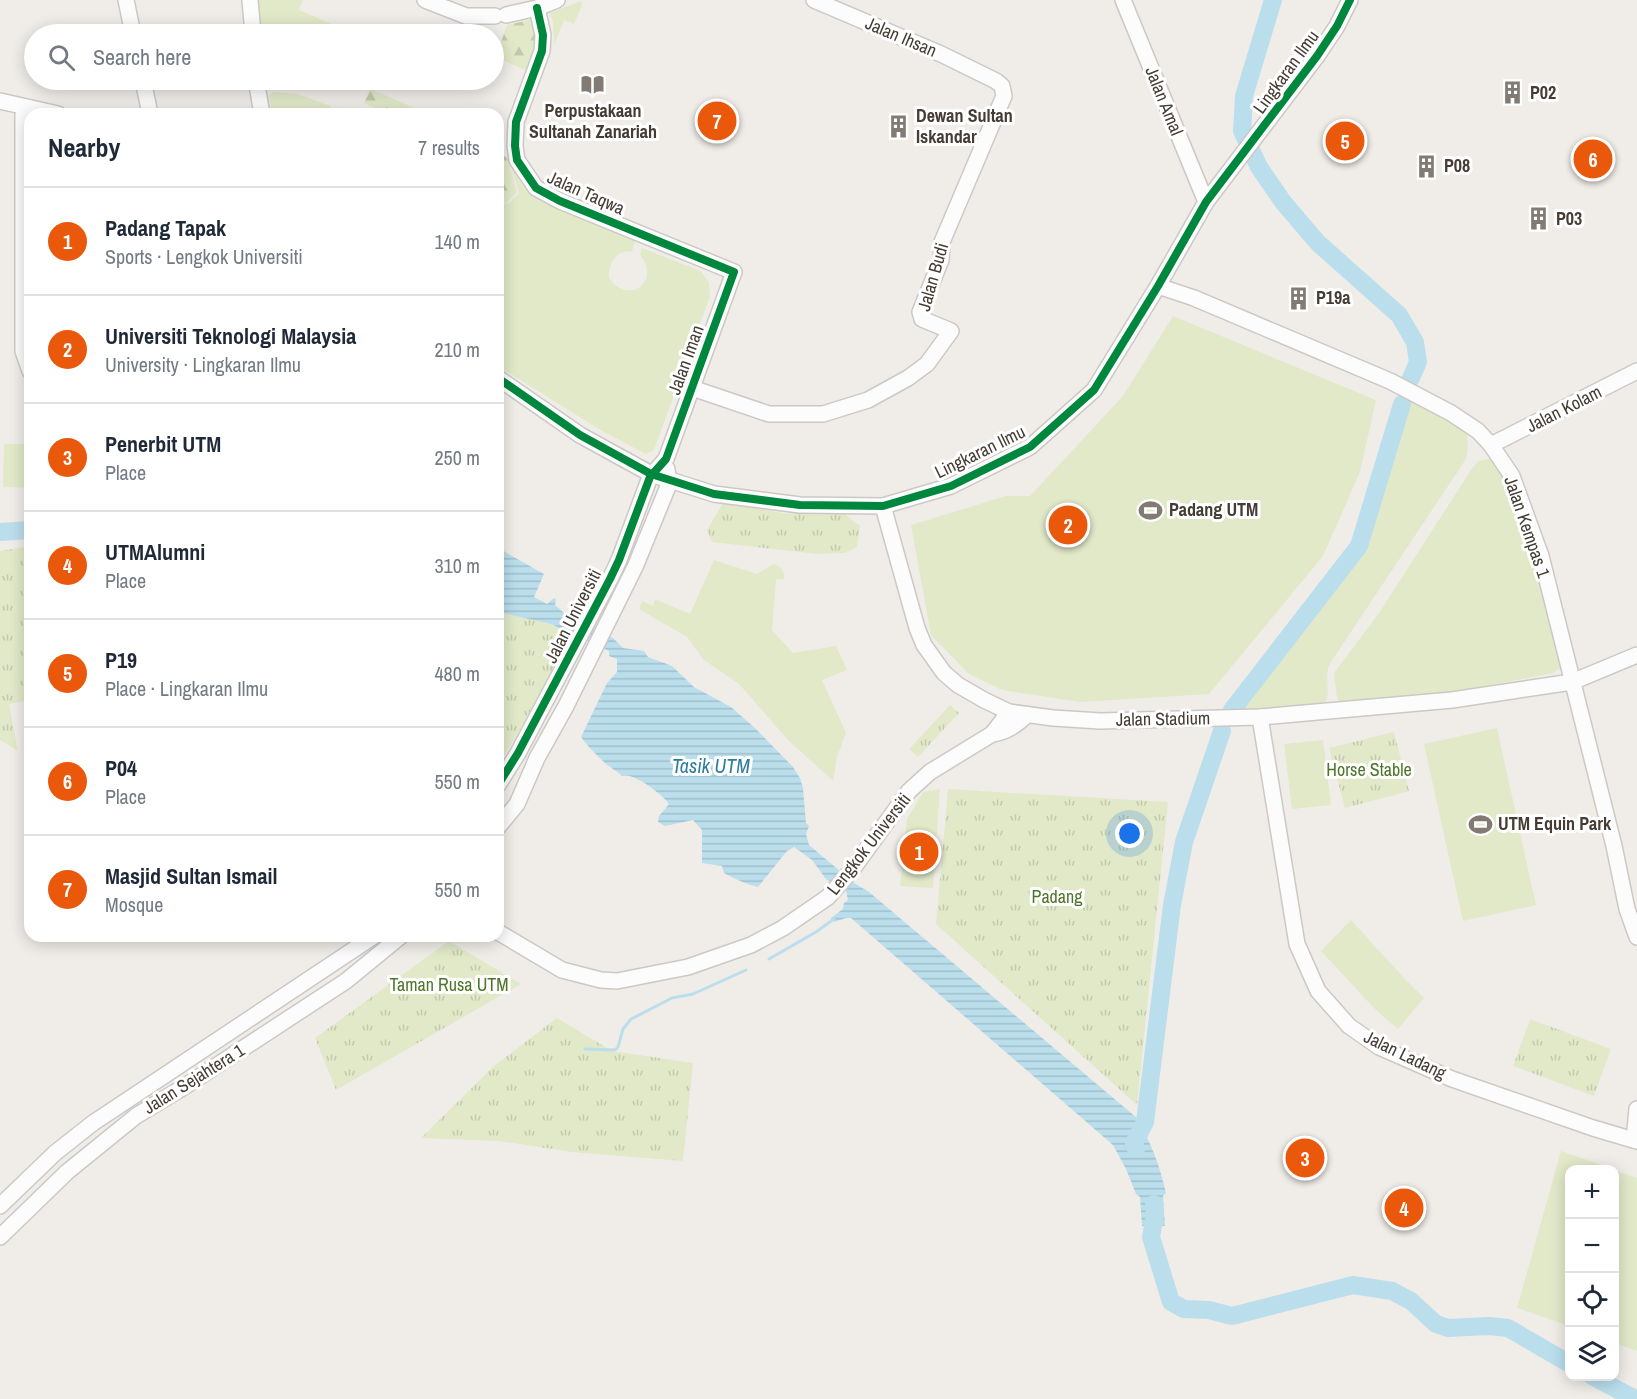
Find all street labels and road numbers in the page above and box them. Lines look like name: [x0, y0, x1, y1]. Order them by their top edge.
street label: Jalan Ihsan: [862, 10, 941, 63]
street label: Lingkaran Ilmu: [1247, 25, 1324, 119]
street label: Jalan Amal: [1139, 63, 1190, 139]
street label: Jalan Taqwa: [544, 164, 629, 221]
street label: Jalan Budi: [911, 240, 954, 314]
street label: Jalan Iman: [661, 322, 710, 398]
street label: Jalan Kolam: [1522, 379, 1606, 438]
street label: Lingkaran Ilmu: [930, 419, 1029, 484]
street label: Jalan Kempas 1: [1498, 473, 1557, 582]
street label: Jalan Universiti: [538, 564, 607, 667]
street label: Jalan Stadium: [1116, 705, 1210, 732]
street label: Lengkok Universiti: [821, 788, 916, 900]
street label: Jalan Ladang: [1360, 1024, 1451, 1086]
street label: Jalan Sejahtera 1: [138, 1037, 250, 1120]

